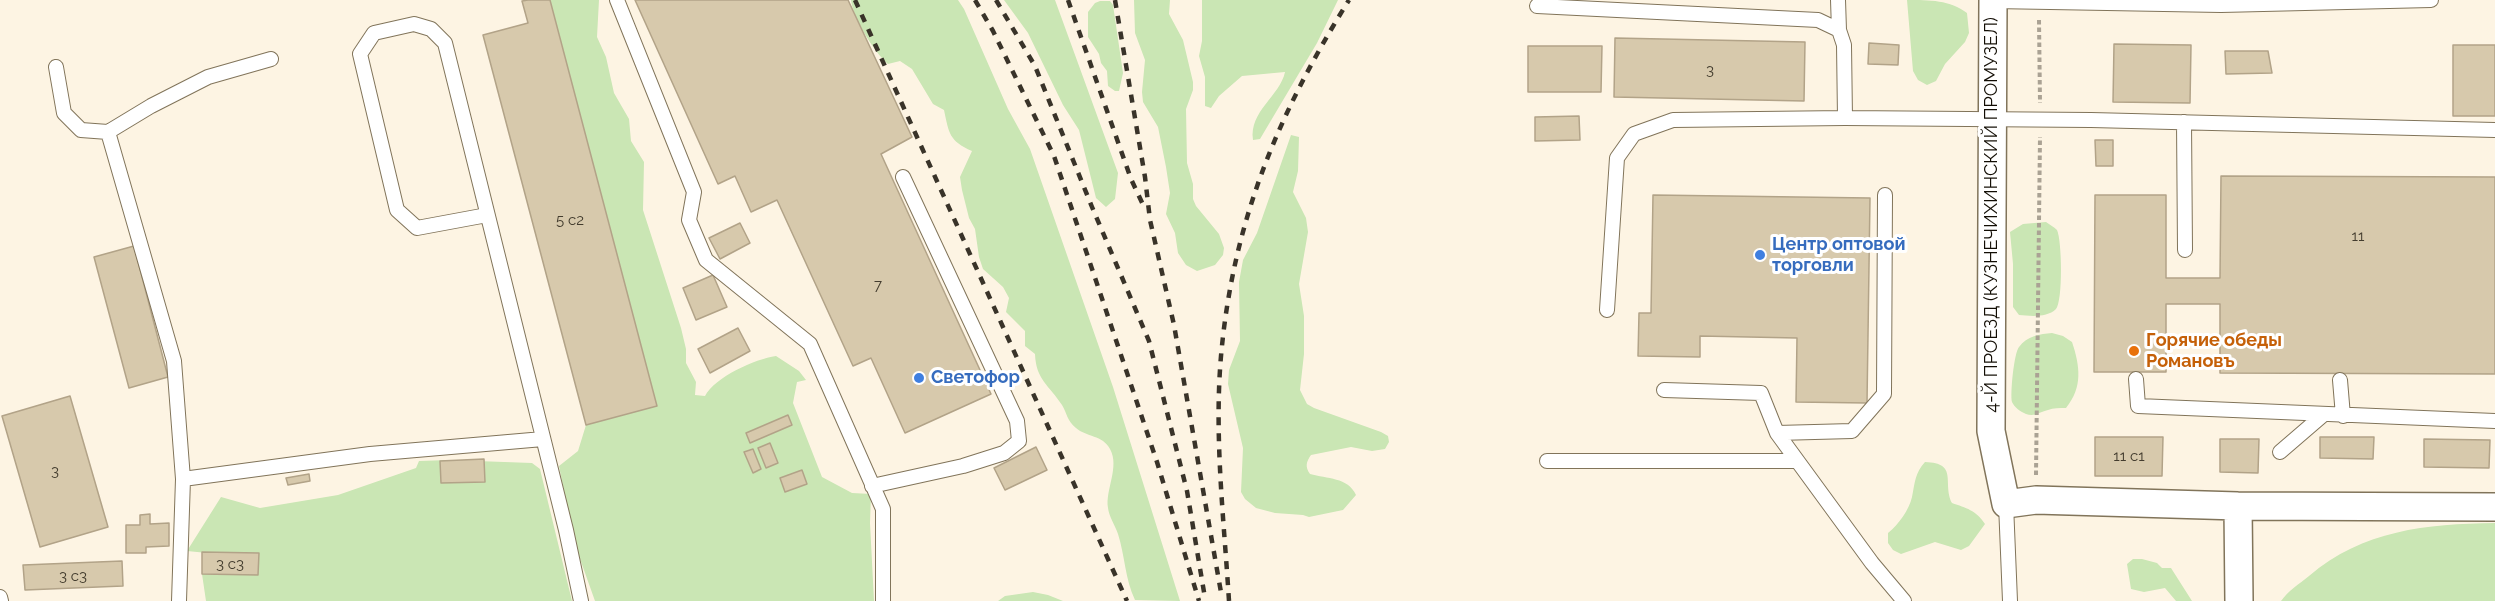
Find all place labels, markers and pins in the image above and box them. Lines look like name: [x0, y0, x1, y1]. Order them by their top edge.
place label: Центр оптовой торговли: [1772, 234, 1905, 276]
marker: Центр оптовой торговли: [1753, 248, 1767, 262]
place label: Горячие обеды Романовъ: [2146, 330, 2282, 372]
marker: Горячие обеды Романовъ: [2127, 344, 2141, 358]
place label: Светофор: [931, 367, 1020, 389]
marker: Светофор: [912, 371, 926, 385]

